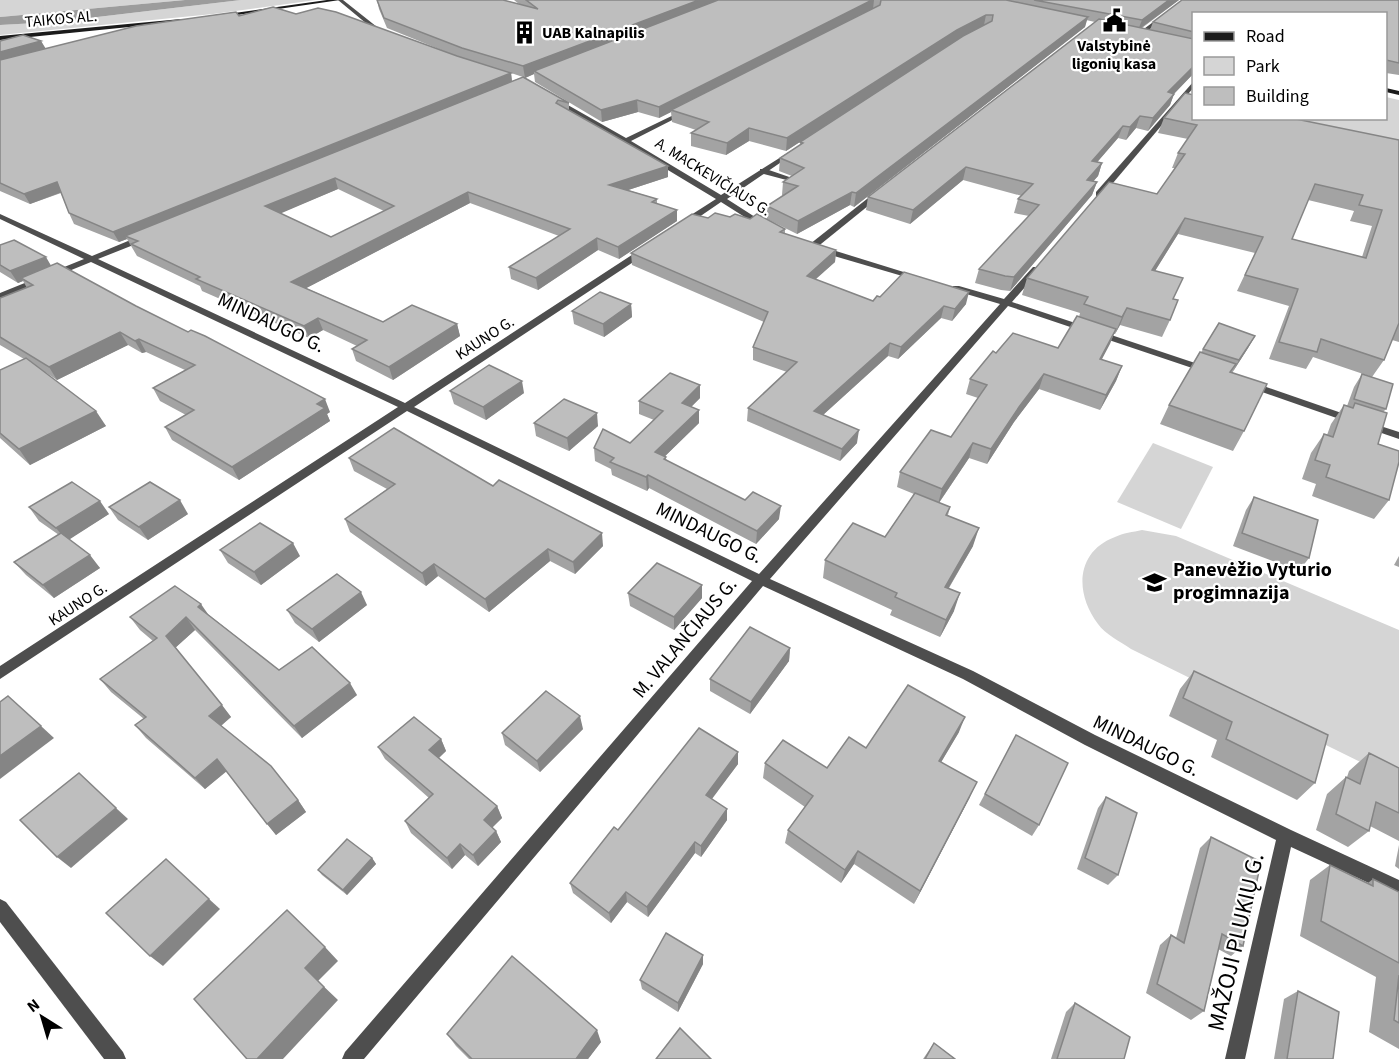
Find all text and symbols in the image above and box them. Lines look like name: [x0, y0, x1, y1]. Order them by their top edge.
street label: TAIKOS AL.: [24, 5, 98, 33]
public building icon: Valstybinė ligonių kasa: [1101, 8, 1127, 34]
legend: [1192, 12, 1387, 120]
building icon: UAB Kalnapilis: [511, 20, 537, 46]
place label: UAB Kalnapilis: [542, 22, 645, 44]
text: Road: [1246, 24, 1285, 49]
place label: Valstybinė ligonių kasa: [1072, 35, 1156, 75]
text: Park: [1246, 54, 1280, 79]
text: Building: [1246, 84, 1309, 109]
street label: A. MACKEVIČIAUS G.: [651, 132, 775, 222]
street label: MINDAUGO G.: [213, 286, 329, 360]
street label: KAUNO G.: [451, 311, 519, 365]
street label: MINDAUGO G.: [651, 495, 767, 571]
place label: Panevėžio Vyturio progimnazija: [1173, 556, 1332, 607]
school or university icon: Panevėžio Vyturio progimnazija: [1142, 569, 1168, 595]
street label: M. VALANČIAUS G.: [626, 572, 744, 704]
street label: KAUNO G.: [44, 577, 112, 631]
street label: MINDAUGO G.: [1088, 708, 1204, 784]
street label: MAŽOJI PLUKIŲ G.: [1199, 850, 1273, 1034]
north arrow: [12, 987, 72, 1047]
text: N: [23, 994, 44, 1018]

